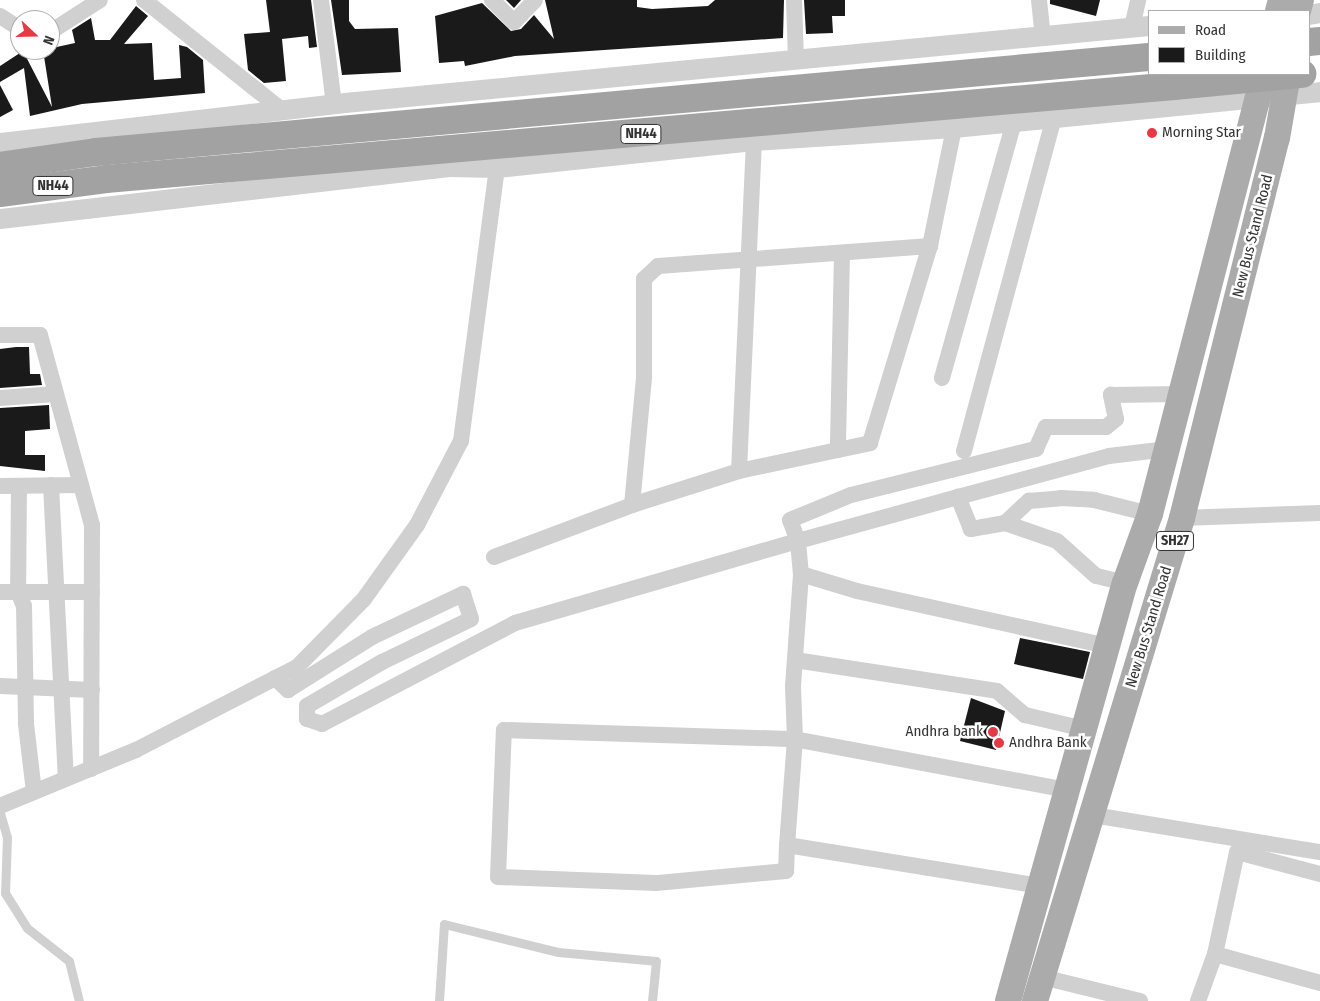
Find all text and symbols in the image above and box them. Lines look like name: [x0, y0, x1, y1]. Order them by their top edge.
north arrow: [10, 10, 60, 60]
legend: [1148, 10, 1310, 75]
text: Road: [1195, 21, 1226, 39]
text: N: [39, 33, 58, 47]
text: Building: [1195, 46, 1246, 64]
road number: NH44: [620, 122, 662, 146]
place label: Morning Star: [1162, 124, 1241, 142]
marker: Morning Star: [1146, 127, 1158, 139]
street label: New Bus Stand Road: [1229, 173, 1277, 299]
road number: NH44: [32, 175, 74, 198]
road number: SH27: [1155, 530, 1195, 552]
street label: New Bus Stand Road: [1122, 564, 1176, 690]
place label: Andhra bank: [906, 723, 983, 741]
marker: Andhra bank: [987, 726, 999, 738]
place label: Andhra Bank: [1009, 734, 1087, 752]
marker: Andhra Bank: [993, 737, 1005, 749]

